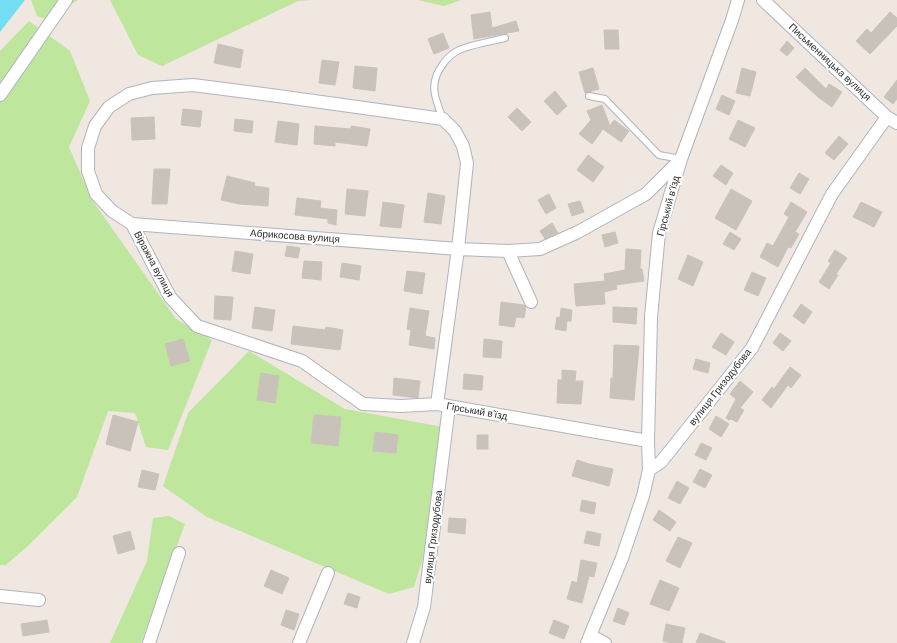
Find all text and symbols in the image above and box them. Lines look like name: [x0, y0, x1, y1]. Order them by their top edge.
street label: Письменницька вулиця: [786, 20, 874, 104]
street label: Гірський в’їзд: [654, 174, 682, 238]
street label: Абрикосова вулиця: [250, 226, 340, 246]
street label: Віражна вулиця: [131, 229, 177, 299]
street label: вулиця Гризодубова: [686, 346, 754, 428]
street label: Гірський в'їзд: [446, 399, 509, 423]
street label: вулиця Гризодубова: [421, 489, 445, 584]

